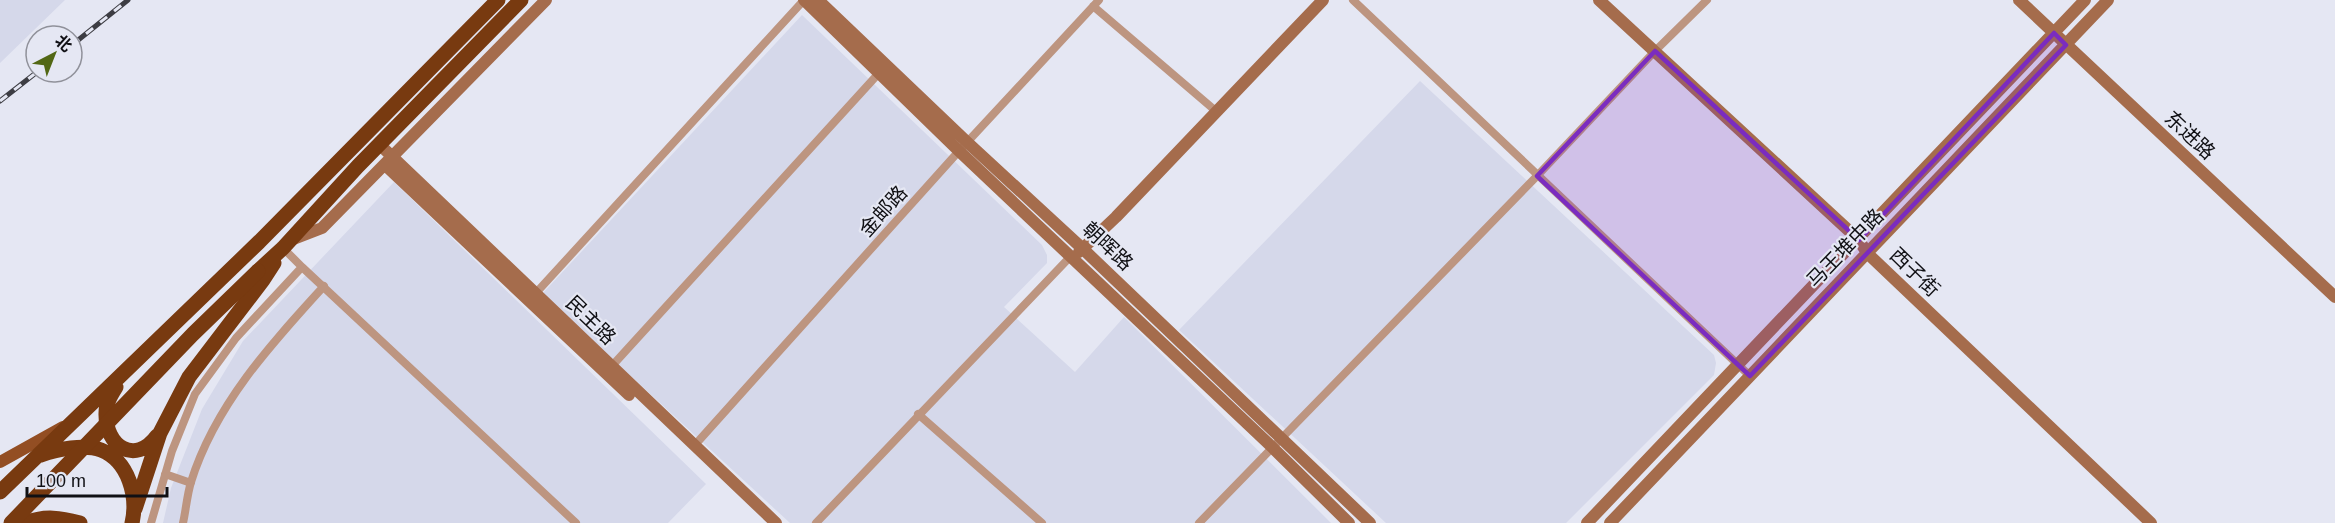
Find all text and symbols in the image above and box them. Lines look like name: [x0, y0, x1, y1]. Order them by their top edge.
north arrow: [24, 24, 84, 84]
text: 北: [52, 32, 75, 55]
street label: 东进路: [2161, 106, 2219, 164]
street label: 金邮路: [855, 181, 911, 241]
street label: 马王堆中路: [1802, 204, 1888, 292]
street label: 朝晖路: [1079, 217, 1137, 275]
street label: 西子街: [1886, 243, 1944, 301]
street label: 民主路: [562, 291, 620, 349]
scale bar: [27, 460, 166, 498]
text: 100 m: [36, 471, 86, 491]

